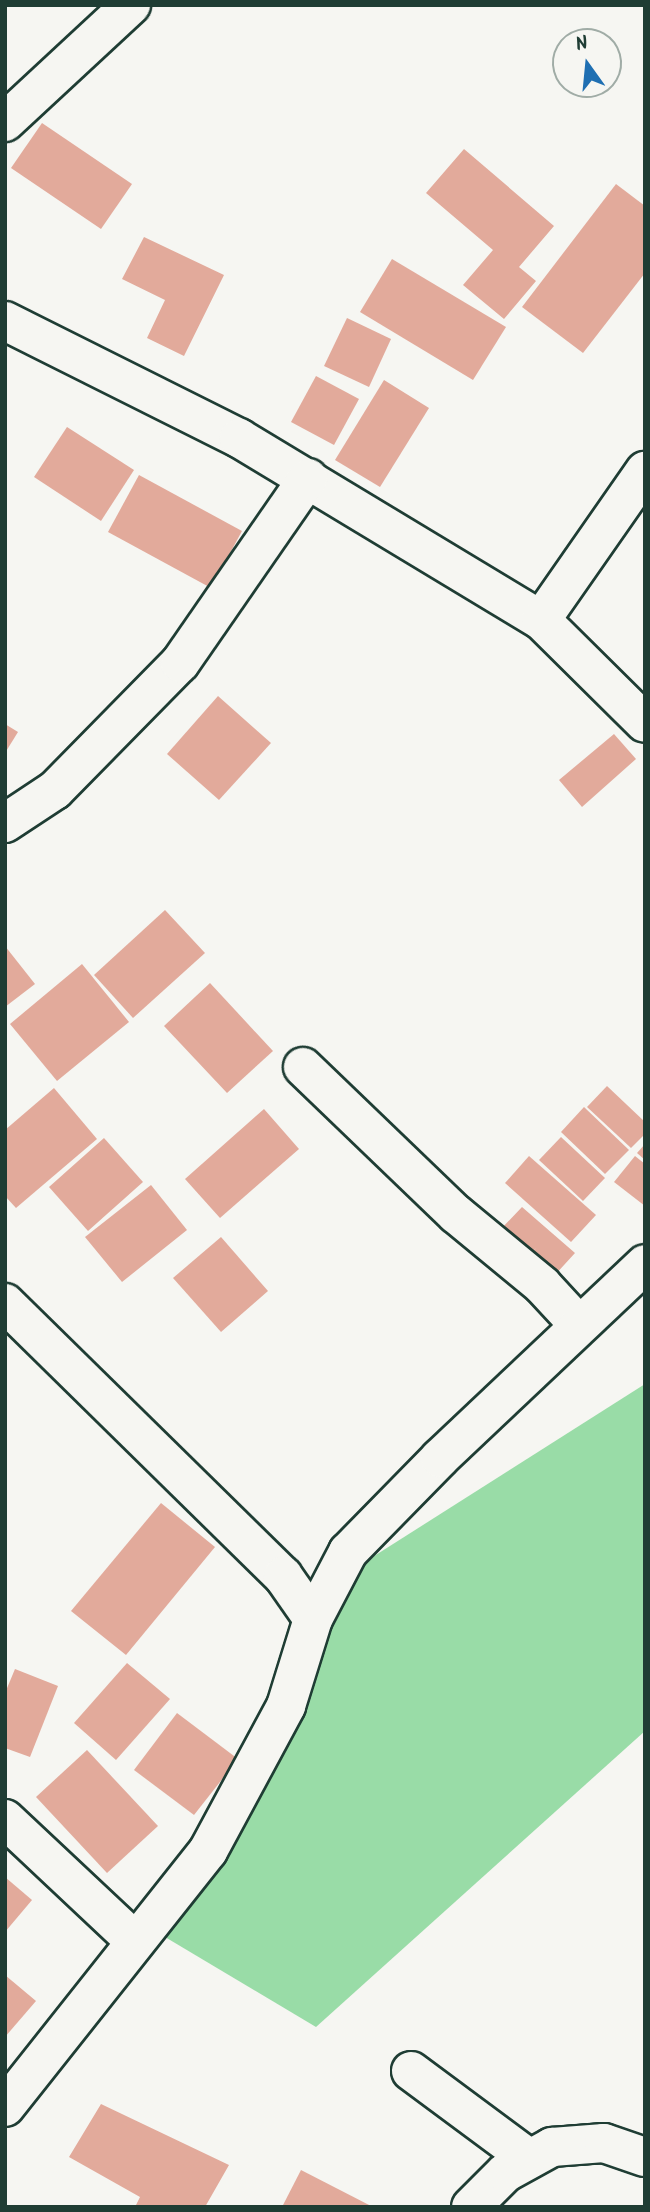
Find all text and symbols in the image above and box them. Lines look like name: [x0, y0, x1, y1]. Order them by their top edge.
north arrow: [552, 28, 622, 98]
text: N: [572, 29, 592, 61]

